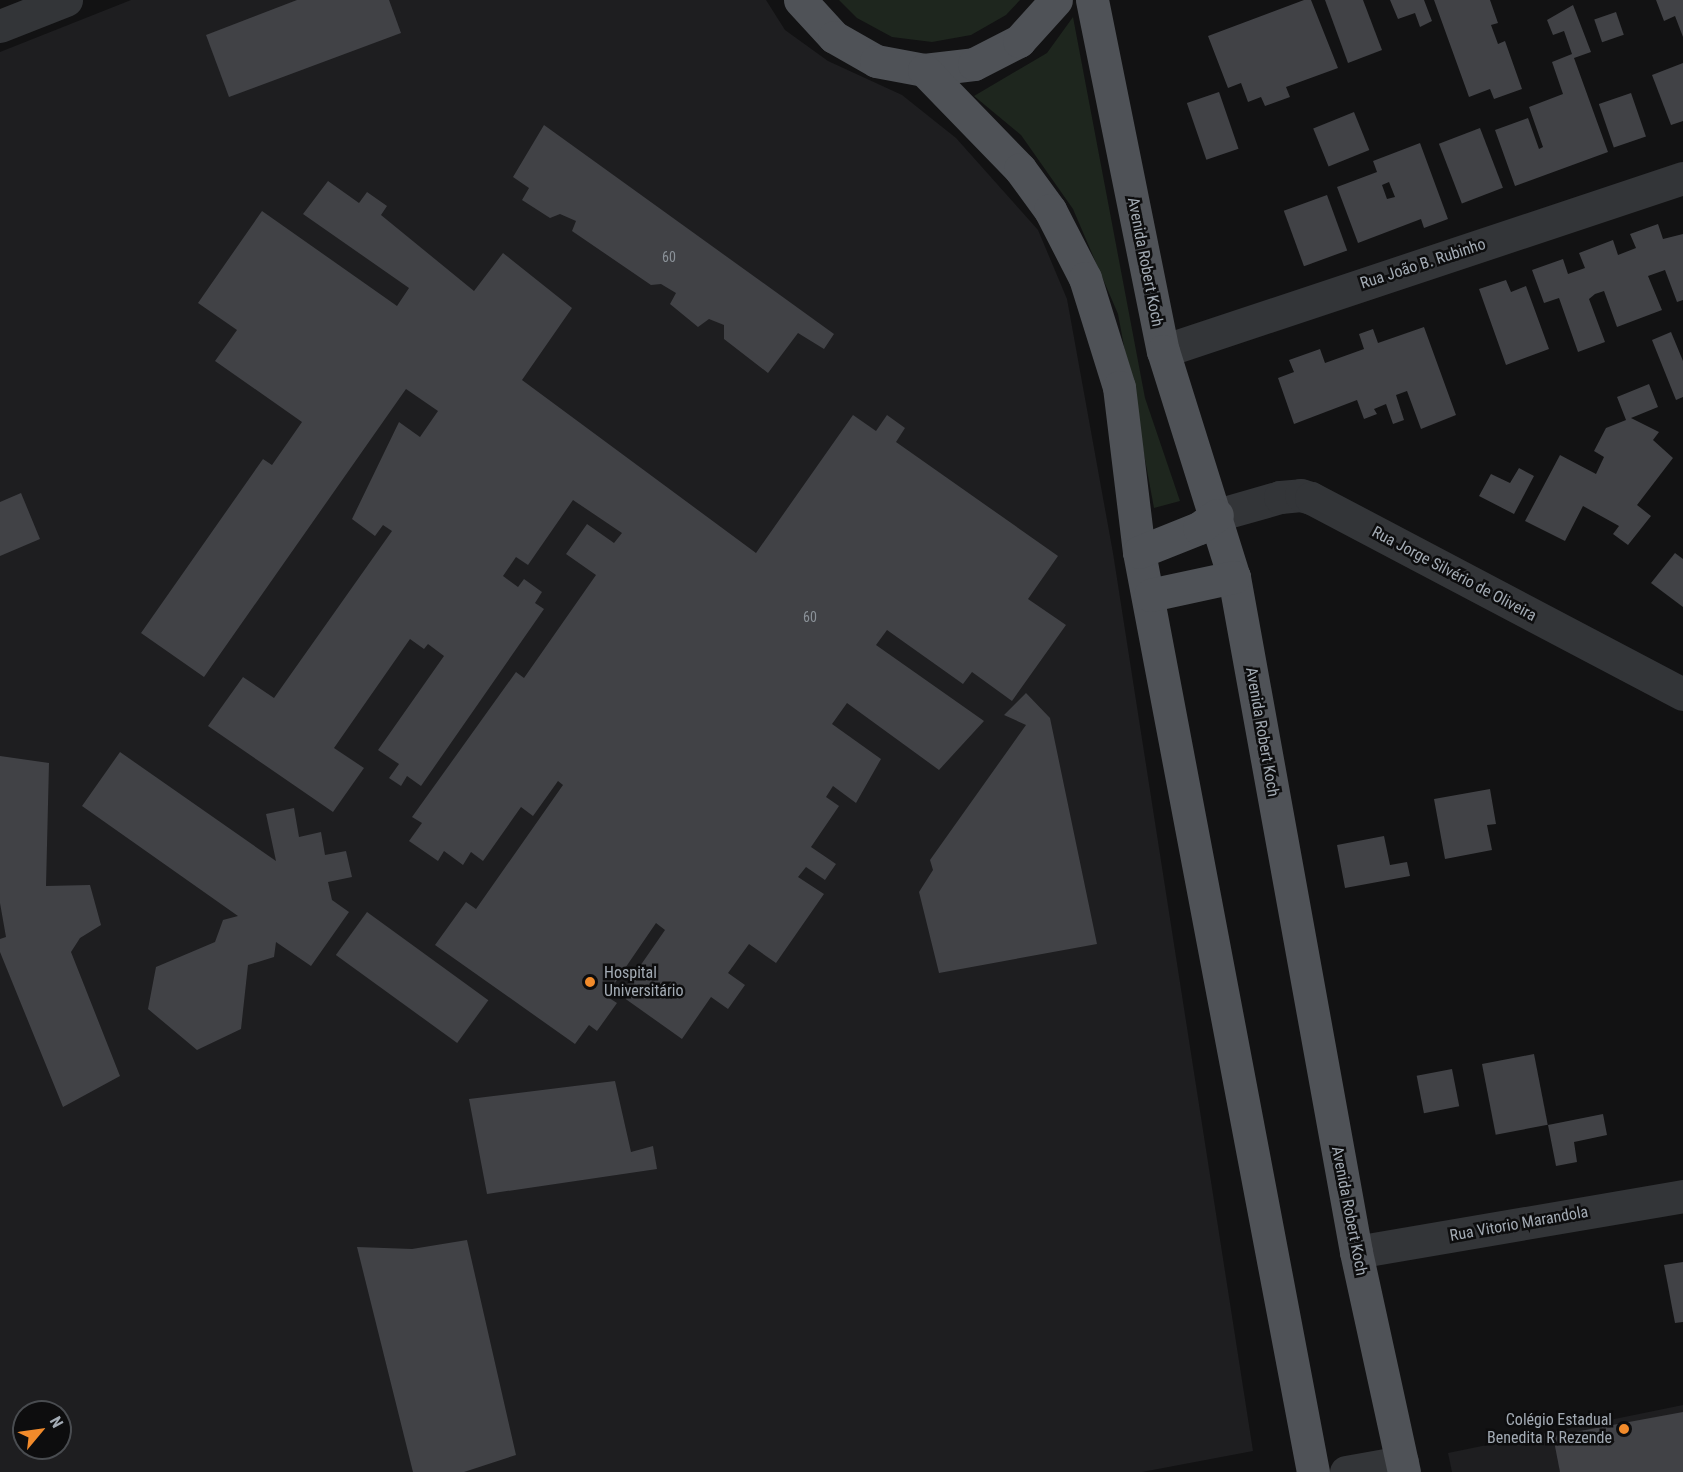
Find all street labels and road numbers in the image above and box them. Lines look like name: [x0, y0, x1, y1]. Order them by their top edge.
street label: Avenida Robert Koch: [1123, 196, 1167, 328]
street label: Rua João B. Rubinho: [1358, 235, 1488, 293]
street label: Rua Jorge Silvério de Oliveira: [1368, 522, 1540, 626]
street label: Avenida Robert Koch: [1241, 666, 1283, 798]
street label: Avenida Robert Koch: [1327, 1145, 1371, 1277]
street label: Rua Vitorio Marandola: [1448, 1202, 1590, 1246]

